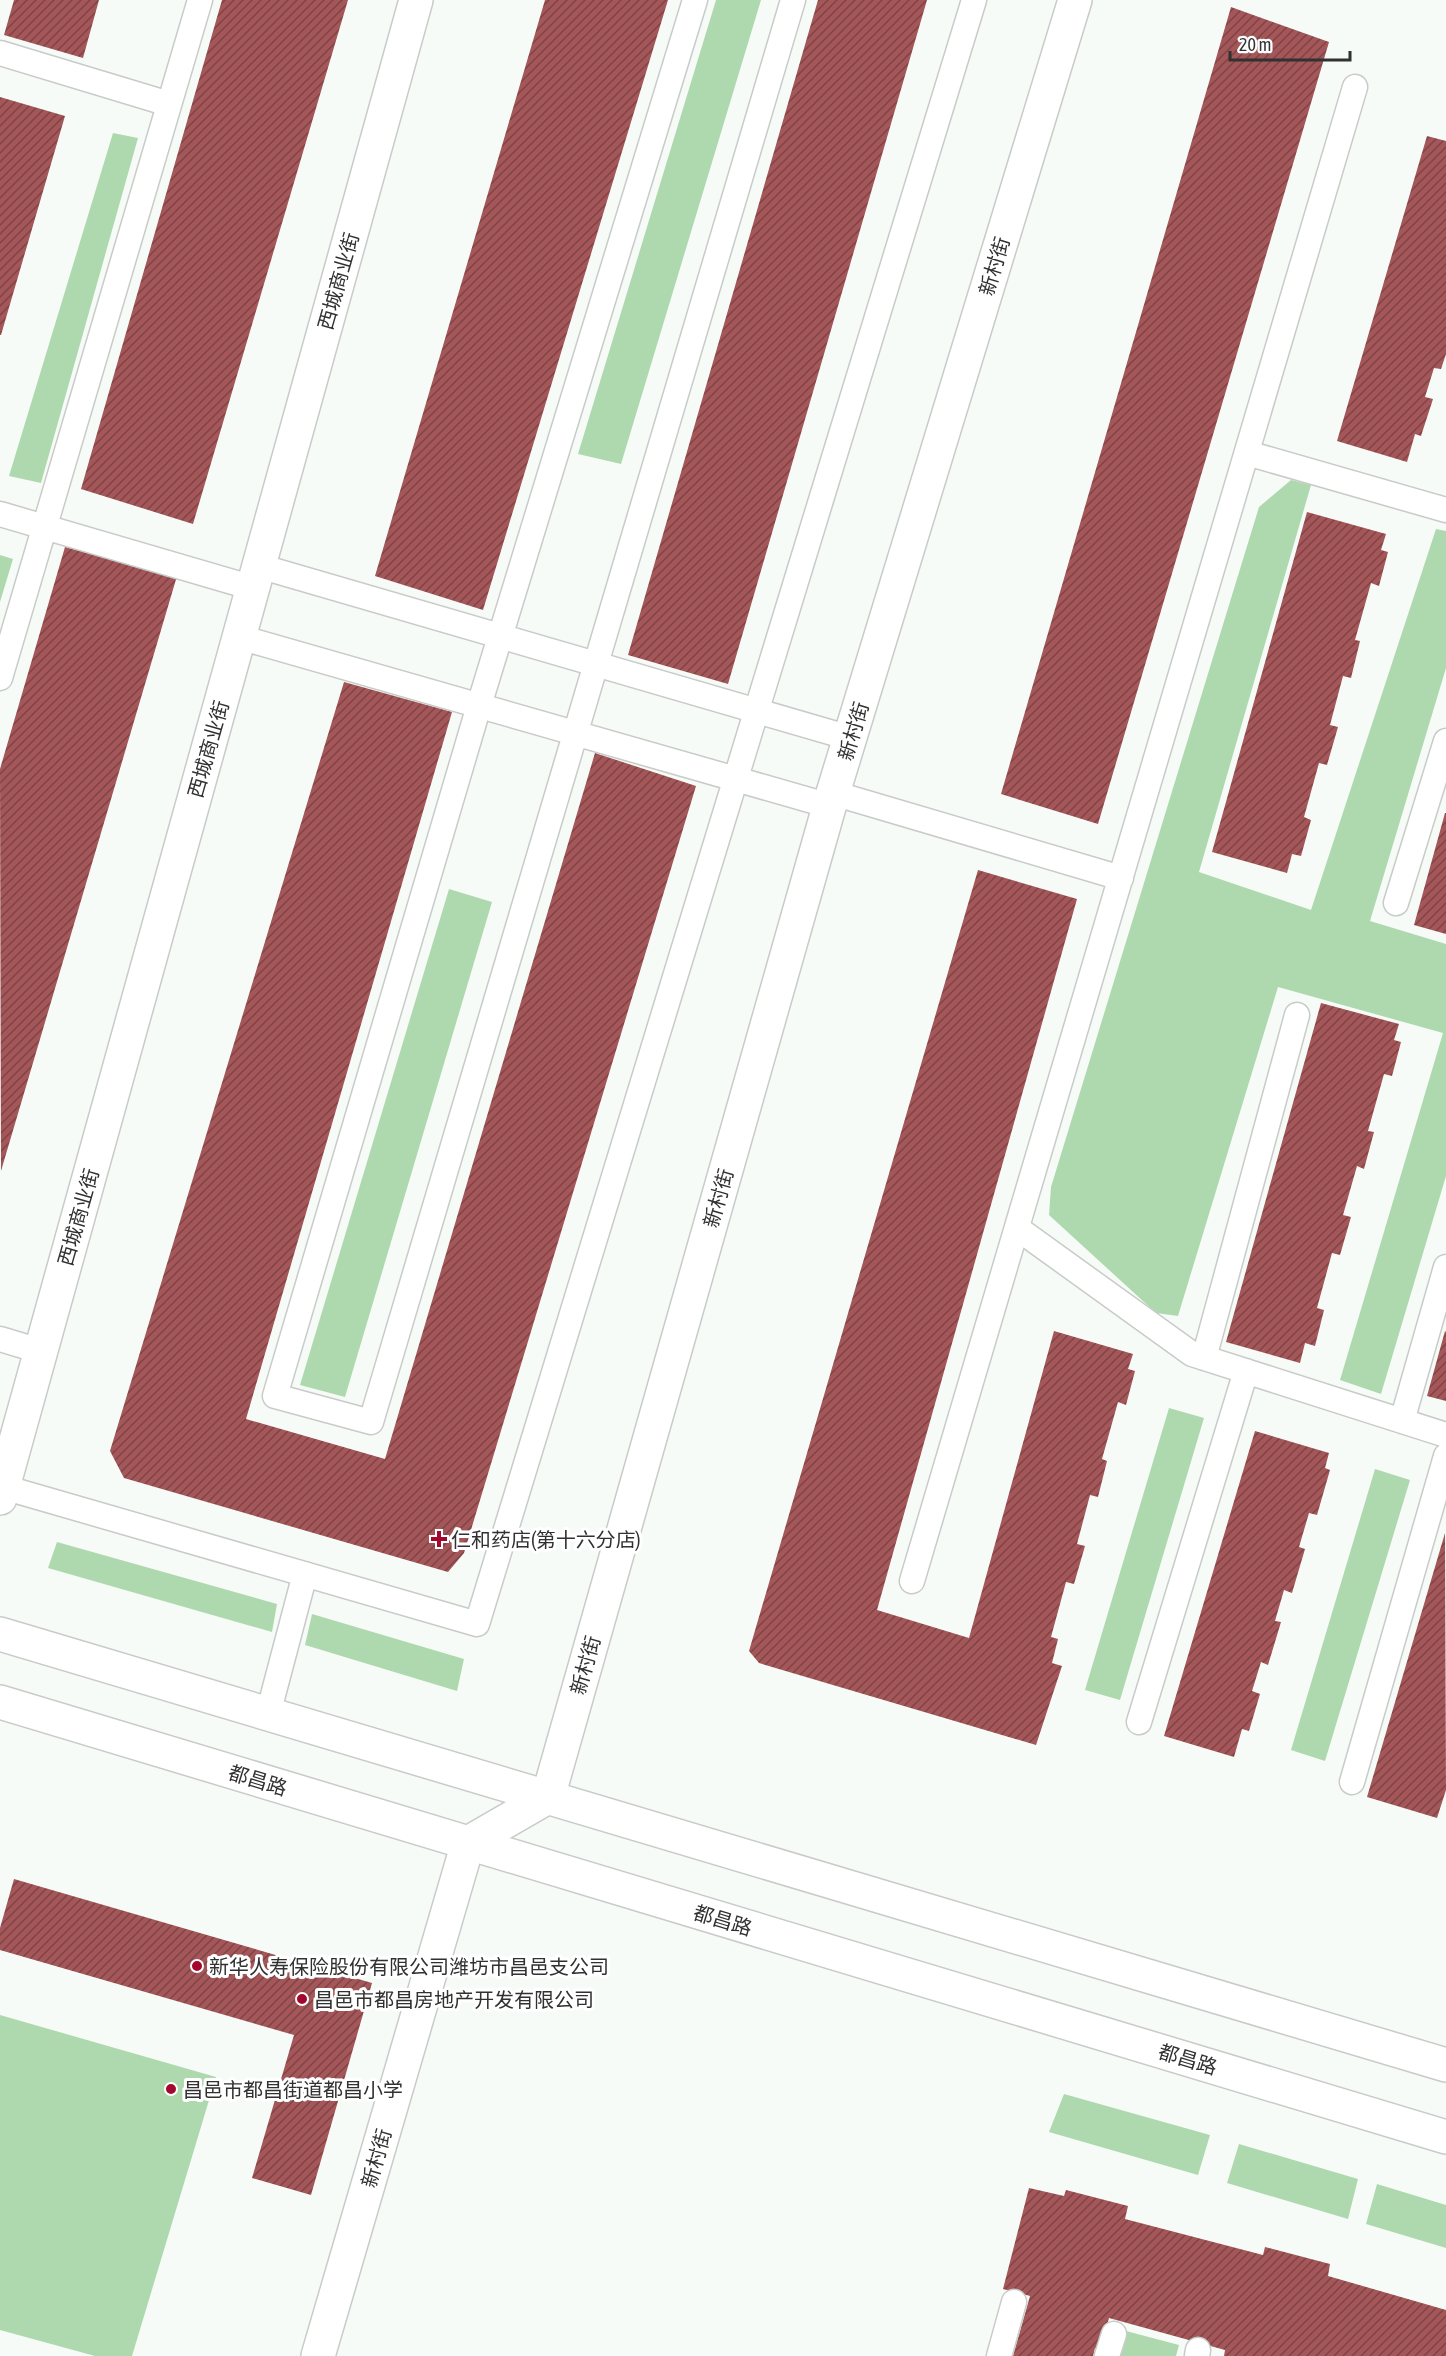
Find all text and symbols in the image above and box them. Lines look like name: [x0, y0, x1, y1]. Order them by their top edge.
scale bar: [1230, 24, 1350, 62]
text: 20 m: [1239, 34, 1271, 55]
street label: 西城商业街: [313, 230, 363, 332]
street label: 新村街: [974, 234, 1014, 298]
street label: 西城商业街: [183, 698, 233, 800]
street label: 新村街: [833, 699, 873, 763]
street label: 西城商业街: [53, 1166, 103, 1268]
street label: 新村街: [699, 1166, 737, 1230]
place label: 仁和药店(第十六分店): [451, 1528, 641, 1551]
marker: 仁和药店(第十六分店): [432, 1532, 446, 1546]
street label: 新村街: [566, 1633, 604, 1697]
street label: 都昌路: [226, 1760, 290, 1800]
street label: 都昌路: [691, 1900, 755, 1940]
place label: 新华人寿保险股份有限公司潍坊市昌邑支公司: [209, 1955, 609, 1978]
marker: 新华人寿保险股份有限公司潍坊市昌邑支公司: [190, 1959, 204, 1973]
place label: 昌邑市都昌房地产开发有限公司: [314, 1988, 594, 2011]
marker: 昌邑市都昌房地产开发有限公司: [295, 1992, 309, 2006]
street label: 都昌路: [1156, 2039, 1220, 2079]
place label: 昌邑市都昌街道都昌小学: [183, 2078, 403, 2101]
marker: 昌邑市都昌街道都昌小学: [164, 2082, 178, 2096]
street label: 新村街: [357, 2126, 395, 2190]

